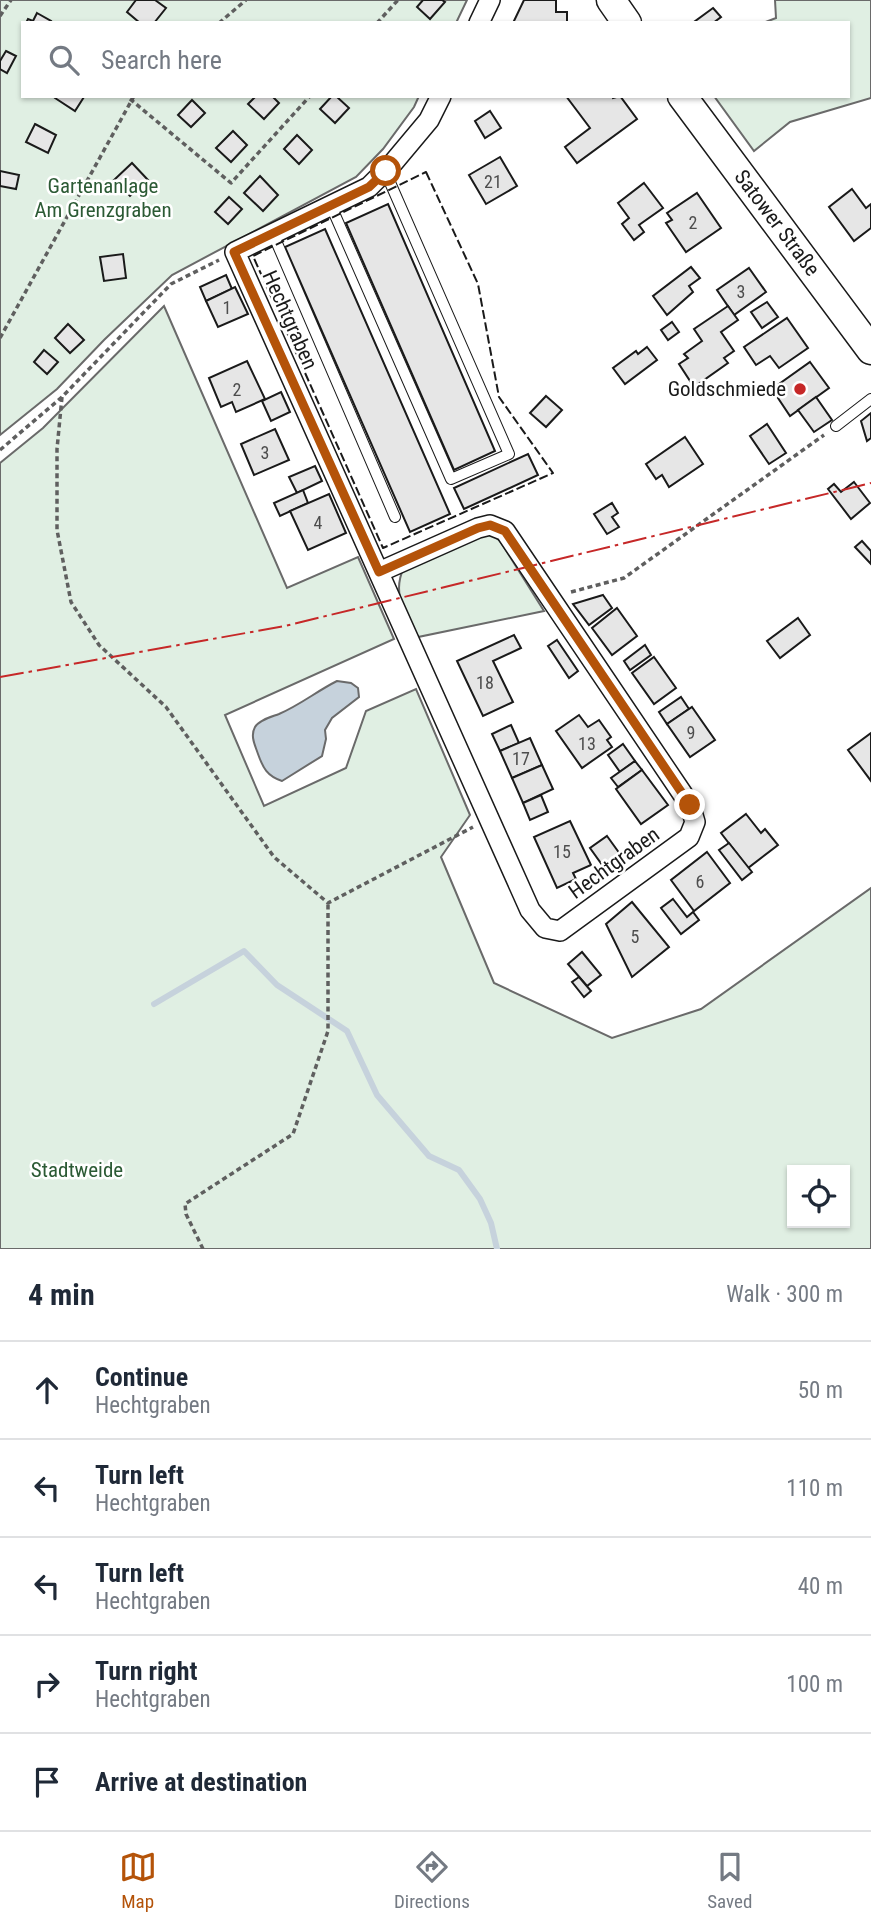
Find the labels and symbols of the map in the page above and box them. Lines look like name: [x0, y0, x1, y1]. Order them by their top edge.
route start: [370, 155, 401, 186]
street label: Satower Straße: [729, 165, 825, 281]
house number: 21: [484, 171, 502, 192]
park label: Gartenanlage Am Grenzgraben: [34, 174, 172, 222]
house number: 2: [689, 212, 698, 233]
street label: Hechtgraben: [258, 267, 322, 373]
house number: 3: [737, 281, 745, 302]
house number: 1: [223, 297, 231, 318]
place label: Goldschmiede: [668, 377, 786, 401]
house number: 2: [233, 379, 242, 400]
marker: Goldschmiede: [792, 381, 808, 397]
house number: 3: [261, 442, 269, 463]
house number: 4: [314, 512, 323, 533]
house number: 18: [476, 672, 494, 693]
house number: 9: [687, 722, 695, 743]
house number: 13: [578, 733, 596, 754]
house number: 17: [512, 748, 530, 769]
route end: [674, 789, 705, 820]
street label: Hechtgraben: [564, 822, 664, 904]
house number: 15: [553, 841, 571, 862]
house number: 6: [696, 871, 704, 892]
house number: 5: [631, 926, 640, 947]
park label: Stadtweide: [31, 1158, 123, 1182]

